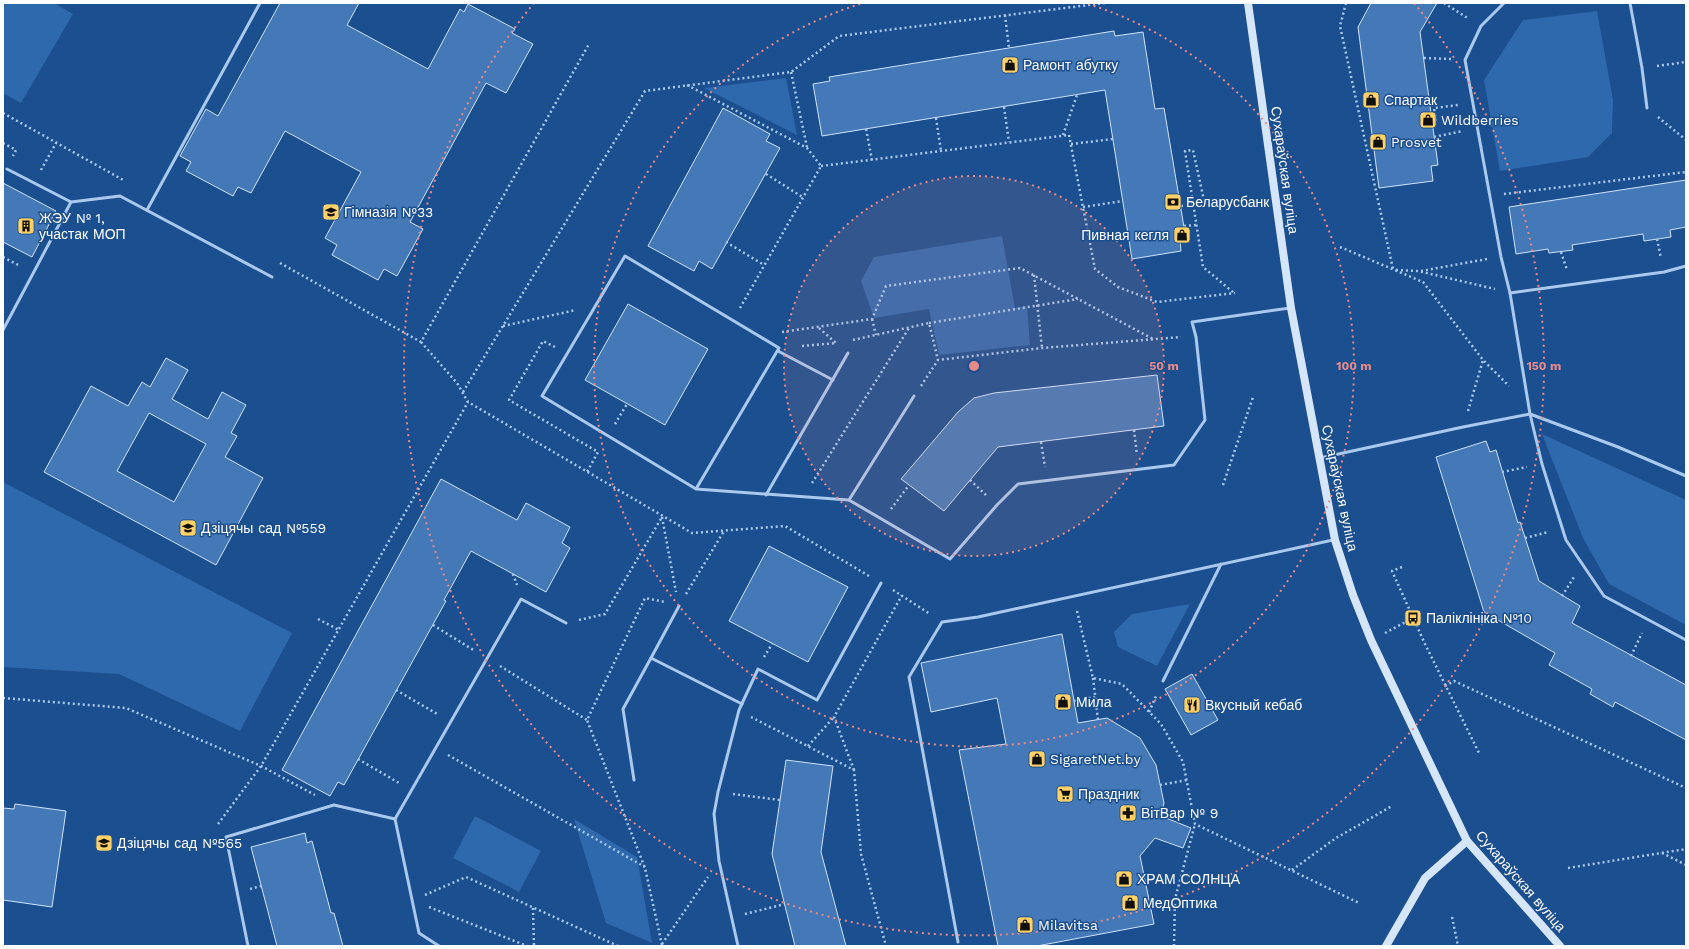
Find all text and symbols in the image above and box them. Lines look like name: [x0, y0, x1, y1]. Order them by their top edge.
shop icon: Рамонт абутку: [1000, 55, 1020, 75]
place label: Рамонт абутку: [1023, 57, 1118, 73]
shop icon: Спартак: [1361, 90, 1381, 110]
place label: Спартак: [1384, 92, 1438, 108]
street label: Сухараўская вуліца: [1268, 105, 1302, 235]
shop icon: Wildberries: [1418, 110, 1438, 130]
place label: Wildberries: [1441, 112, 1519, 128]
shop icon: Prosvet: [1368, 132, 1388, 152]
place label: Prosvet: [1391, 134, 1442, 150]
bank icon: Беларусбанк: [1163, 192, 1183, 212]
place label: Беларусбанк: [1186, 194, 1270, 210]
school or university icon: Гімназія №33: [321, 202, 341, 222]
place label: Гімназія №33: [344, 204, 433, 220]
place label: ЖЭУ № 1, участак МОП: [39, 210, 126, 242]
building icon: ЖЭУ № 1, участак МОП: [16, 216, 36, 236]
shop icon: Пивная кегля: [1172, 225, 1192, 245]
place label: Пивная кегля: [1081, 227, 1169, 243]
centre of rings: [967, 359, 981, 373]
text: 50 m: [1149, 359, 1179, 373]
text: 100 m: [1336, 359, 1372, 373]
text: 150 m: [1527, 359, 1561, 373]
street label: Сухараўская вуліца: [1319, 423, 1361, 553]
school or university icon: Дзіцячы сад №559: [178, 518, 198, 538]
place label: Дзіцячы сад №559: [201, 520, 326, 536]
bus stop icon: Паліклініка №10: [1403, 608, 1423, 628]
place label: Паліклініка №10: [1426, 610, 1532, 626]
shop icon: Мила: [1053, 692, 1073, 712]
place label: Мила: [1076, 694, 1112, 710]
restaurant icon: Вкусный кебаб: [1182, 695, 1202, 715]
place label: Вкусный кебаб: [1205, 697, 1302, 713]
shop icon: SigaretNet.by: [1027, 749, 1047, 769]
place label: SigaretNet.by: [1050, 751, 1141, 767]
supermarket icon: Праздник: [1055, 784, 1075, 804]
place label: Праздник: [1078, 786, 1140, 802]
pharmacy icon: ВітВар № 9: [1118, 803, 1138, 823]
place label: ВітВар № 9: [1141, 805, 1218, 821]
street label: Сухараўская вуліца: [1473, 827, 1569, 935]
school or university icon: Дзіцячы сад №565: [94, 833, 114, 853]
place label: Дзіцячы сад №565: [117, 835, 242, 851]
shop icon: ХРАМ СОЛНЦА: [1114, 869, 1134, 889]
place label: ХРАМ СОЛНЦА: [1137, 871, 1241, 887]
shop icon: МедОптика: [1120, 893, 1140, 913]
place label: МедОптика: [1143, 895, 1218, 911]
shop icon: Milavitsa: [1015, 915, 1035, 935]
place label: Milavitsa: [1038, 917, 1098, 933]

